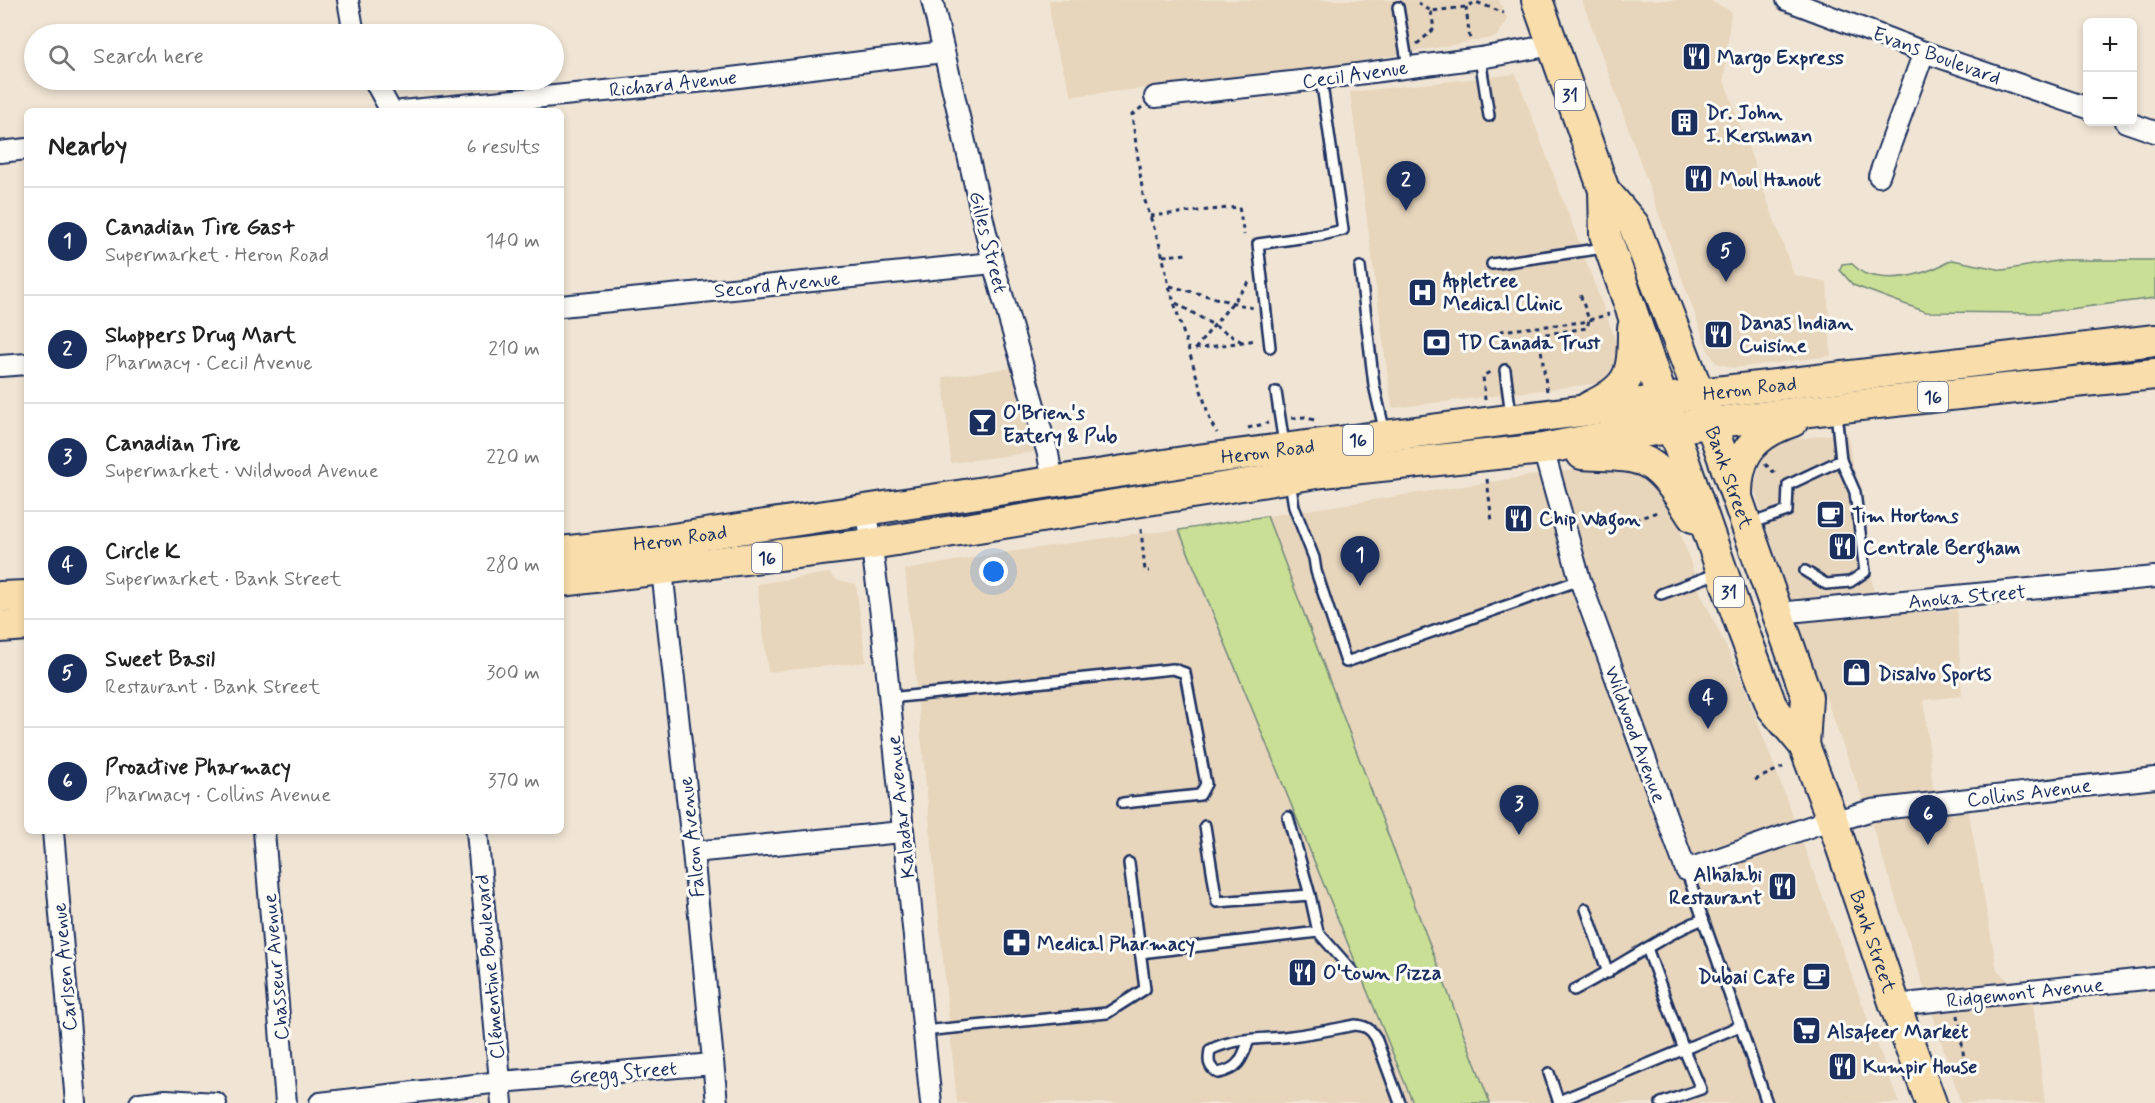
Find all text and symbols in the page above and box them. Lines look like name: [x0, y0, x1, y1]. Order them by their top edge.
map controls: [2083, 18, 2137, 126]
button: +: [2083, 18, 2137, 72]
street label: Evans Boulevard: [1869, 21, 2004, 92]
search box: [24, 24, 564, 90]
icon: search: [45, 41, 78, 74]
restaurant icon: Margo Express: [1680, 41, 1712, 73]
text: Search here: [93, 43, 204, 71]
place label: Margo Express: [1717, 45, 1844, 74]
street label: Cecil Avenue: [1301, 55, 1410, 96]
street label: Richard Avenue: [608, 64, 738, 105]
button: −: [2083, 72, 2137, 126]
road number: 31: [1555, 80, 1585, 110]
place label: Dr. John I. Kershman: [1706, 100, 1813, 150]
building icon: Dr. John I. Kershman: [1669, 107, 1701, 139]
text: Nearby: [48, 130, 127, 164]
text: 6 results: [467, 134, 540, 161]
pin: 2: [1386, 162, 1426, 211]
restaurant icon: Moul Hanout: [1683, 163, 1715, 195]
place label: Moul Hanout: [1720, 167, 1822, 194]
street label: Gilles Street: [962, 189, 1013, 296]
text: Canadian Tire Gas+: [105, 214, 296, 242]
text: 1: [63, 228, 72, 255]
text: 140 m: [486, 228, 540, 255]
pin: 5: [1706, 232, 1746, 282]
text: Supermarket · Heron Road: [105, 242, 329, 269]
street label: Secord Avenue: [713, 265, 841, 306]
place label: Appletree Medical Clinic: [1443, 268, 1563, 318]
hospital icon: Appletree Medical Clinic: [1406, 276, 1438, 308]
place label: Danas Indian Cuisine: [1739, 310, 1853, 360]
restaurant icon: Danas Indian Cuisine: [1702, 318, 1734, 350]
text: Shoppers Drug Mart: [105, 322, 296, 350]
bank icon: TD Canada Trust: [1421, 326, 1453, 358]
place label: TD Canada Trust: [1458, 330, 1600, 357]
text: 2: [63, 336, 72, 363]
text: 210 m: [488, 336, 540, 363]
text: Pharmacy · Cecil Avenue: [105, 350, 313, 377]
street label: Heron Road: [1701, 371, 1798, 408]
road number: 16: [1918, 382, 1948, 412]
place label: O'Brien's Eatery & Pub: [1003, 400, 1118, 450]
bar icon: O'Brien's Eatery & Pub: [966, 407, 998, 439]
street label: Bank Street: [1698, 423, 1759, 533]
road number: 16: [1343, 425, 1373, 455]
text: Canadian Tire: [105, 430, 240, 458]
street label: Heron Road: [1219, 433, 1316, 472]
text: 3: [63, 444, 72, 471]
text: 220 m: [486, 444, 540, 471]
text: Supermarket · Wildwood Avenue: [105, 458, 379, 485]
cafe icon: Tim Hortons: [1815, 499, 1847, 531]
restaurant icon: Chip Wagon: [1502, 502, 1534, 534]
place label: Tim Hortons: [1852, 503, 1959, 530]
place label: Chip Wagon: [1539, 506, 1641, 535]
street label: Heron Road: [632, 519, 729, 559]
restaurant icon: Centrale Bergham: [1826, 531, 1858, 563]
place label: Centrale Bergham: [1863, 535, 2021, 564]
pin: 1: [1340, 536, 1380, 586]
text: Circle K: [105, 538, 180, 566]
road number: 16: [752, 543, 782, 573]
text: 4: [62, 552, 73, 579]
text: 280 m: [486, 552, 540, 579]
your location: [979, 557, 1008, 586]
text: Supermarket · Bank Street: [105, 566, 341, 593]
road number: 31: [1714, 577, 1744, 607]
street label: Anoka Street: [1907, 579, 2027, 616]
text: Sweet Basil: [105, 646, 215, 674]
shop icon: Disalvo Sports: [1841, 657, 1873, 689]
text: 5: [62, 660, 74, 687]
text: 300 m: [486, 660, 540, 687]
place label: Disalvo Sports: [1878, 661, 1991, 688]
street label: Wildwood Avenue: [1597, 662, 1672, 807]
text: Restaurant · Bank Street: [105, 674, 320, 701]
pin: 4: [1688, 680, 1728, 729]
street label: Kaladar Avenue: [881, 734, 922, 880]
text: Proactive Pharmacy: [105, 754, 291, 782]
text: 6: [62, 768, 73, 795]
text: 370 m: [488, 768, 540, 795]
street label: Collins Avenue: [1965, 772, 2093, 815]
street label: Falcon Avenue: [673, 775, 712, 899]
text: Pharmacy · Collins Avenue: [105, 782, 331, 809]
pin: 3: [1500, 786, 1538, 835]
pin: 6: [1908, 796, 1948, 845]
place label: Alhalabi Restaurant: [1669, 862, 1763, 912]
restaurant icon: Alhalabi Restaurant: [1767, 870, 1799, 902]
street label: Clémentine Boulevard: [469, 873, 512, 1060]
street label: Bank Street: [1842, 887, 1902, 997]
street label: Chasseur Avenue: [257, 892, 296, 1041]
street label: Carlsen Avenue: [46, 901, 85, 1032]
pharmacy icon: Medical Pharmacy: [1000, 927, 1032, 959]
place label: Medical Pharmacy: [1037, 931, 1195, 958]
restaurant icon: O'town Pizza: [1286, 956, 1318, 988]
place label: O'town Pizza: [1323, 960, 1442, 987]
cafe icon: Dubai Cafe: [1800, 960, 1832, 992]
place label: Dubai Cafe: [1698, 964, 1795, 991]
street label: Ridgemont Avenue: [1945, 972, 2105, 1016]
supermarket icon: Alsafeer Market: [1790, 1015, 1822, 1047]
place label: Alsafeer Market: [1827, 1019, 1969, 1046]
restaurant icon: Kumpir House: [1826, 1050, 1858, 1082]
place label: Kumpir House: [1863, 1054, 1977, 1081]
street label: Gregg Street: [568, 1055, 678, 1093]

